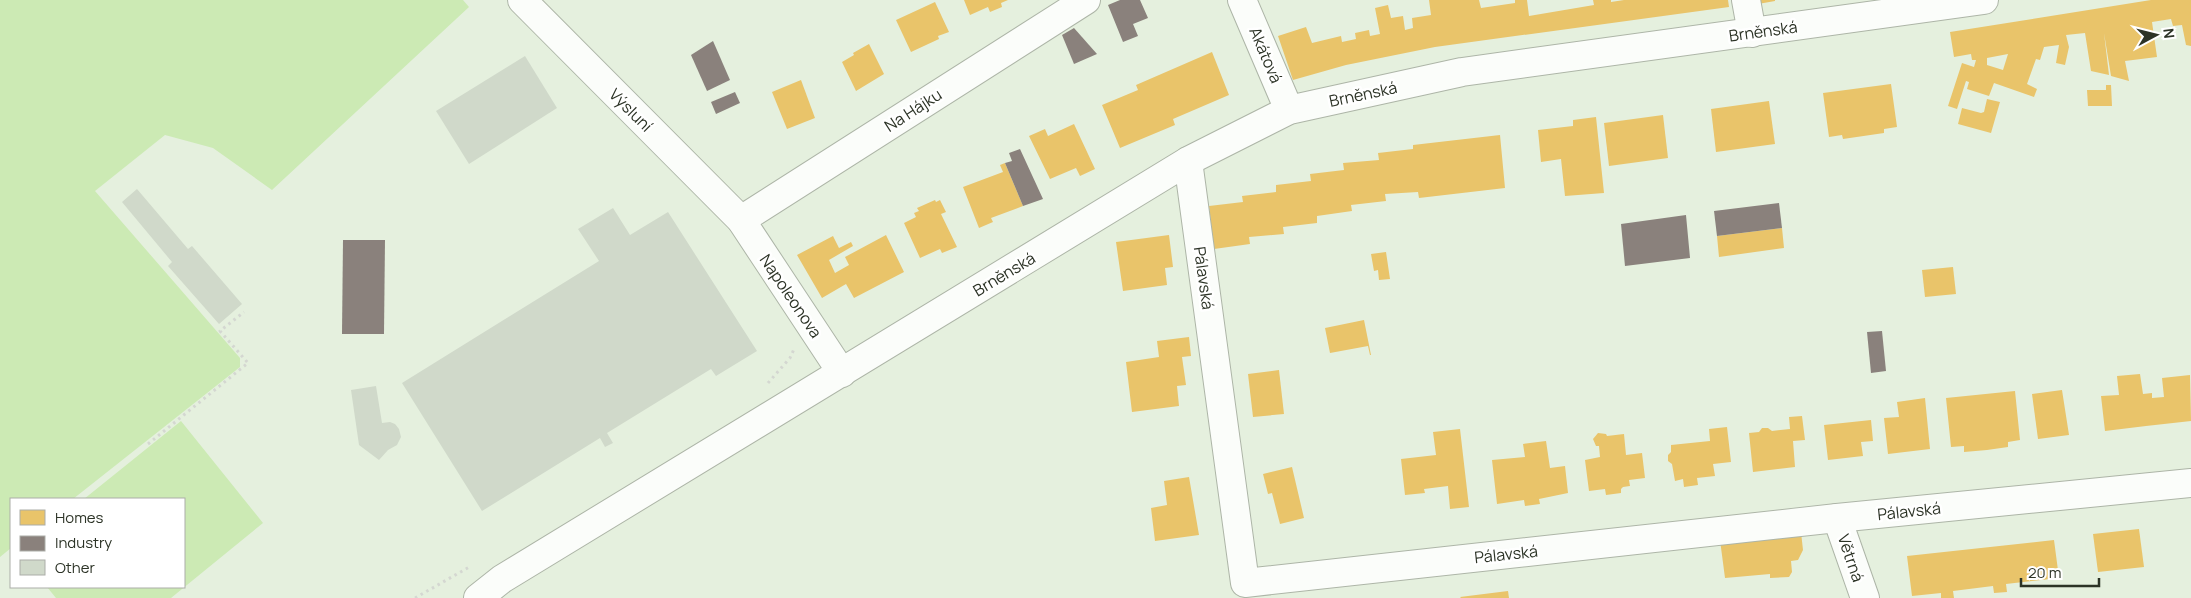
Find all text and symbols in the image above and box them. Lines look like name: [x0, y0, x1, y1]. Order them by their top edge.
north arrow: [2131, 10, 2181, 60]
street label: Brněnská: [1727, 15, 1799, 47]
street label: Akátová: [1244, 24, 1288, 86]
text: N: [2159, 27, 2179, 40]
street label: Brněnská: [1327, 76, 1399, 112]
street label: Výsluní: [604, 83, 658, 137]
street label: Na Hájku: [880, 83, 946, 137]
street label: Pálavská: [1189, 245, 1219, 311]
street label: Brněnská: [969, 247, 1039, 301]
street label: Napoleonova: [755, 250, 827, 342]
street label: Pálavská: [1876, 497, 1942, 525]
legend: [10, 498, 185, 588]
text: Homes: [55, 507, 104, 528]
street label: Větrná: [1833, 531, 1869, 585]
text: Industry: [55, 532, 112, 553]
street label: Pálavská: [1473, 540, 1539, 568]
scale bar: [2021, 556, 2098, 588]
text: Other: [55, 557, 96, 578]
text: 20 m: [2028, 562, 2061, 583]

